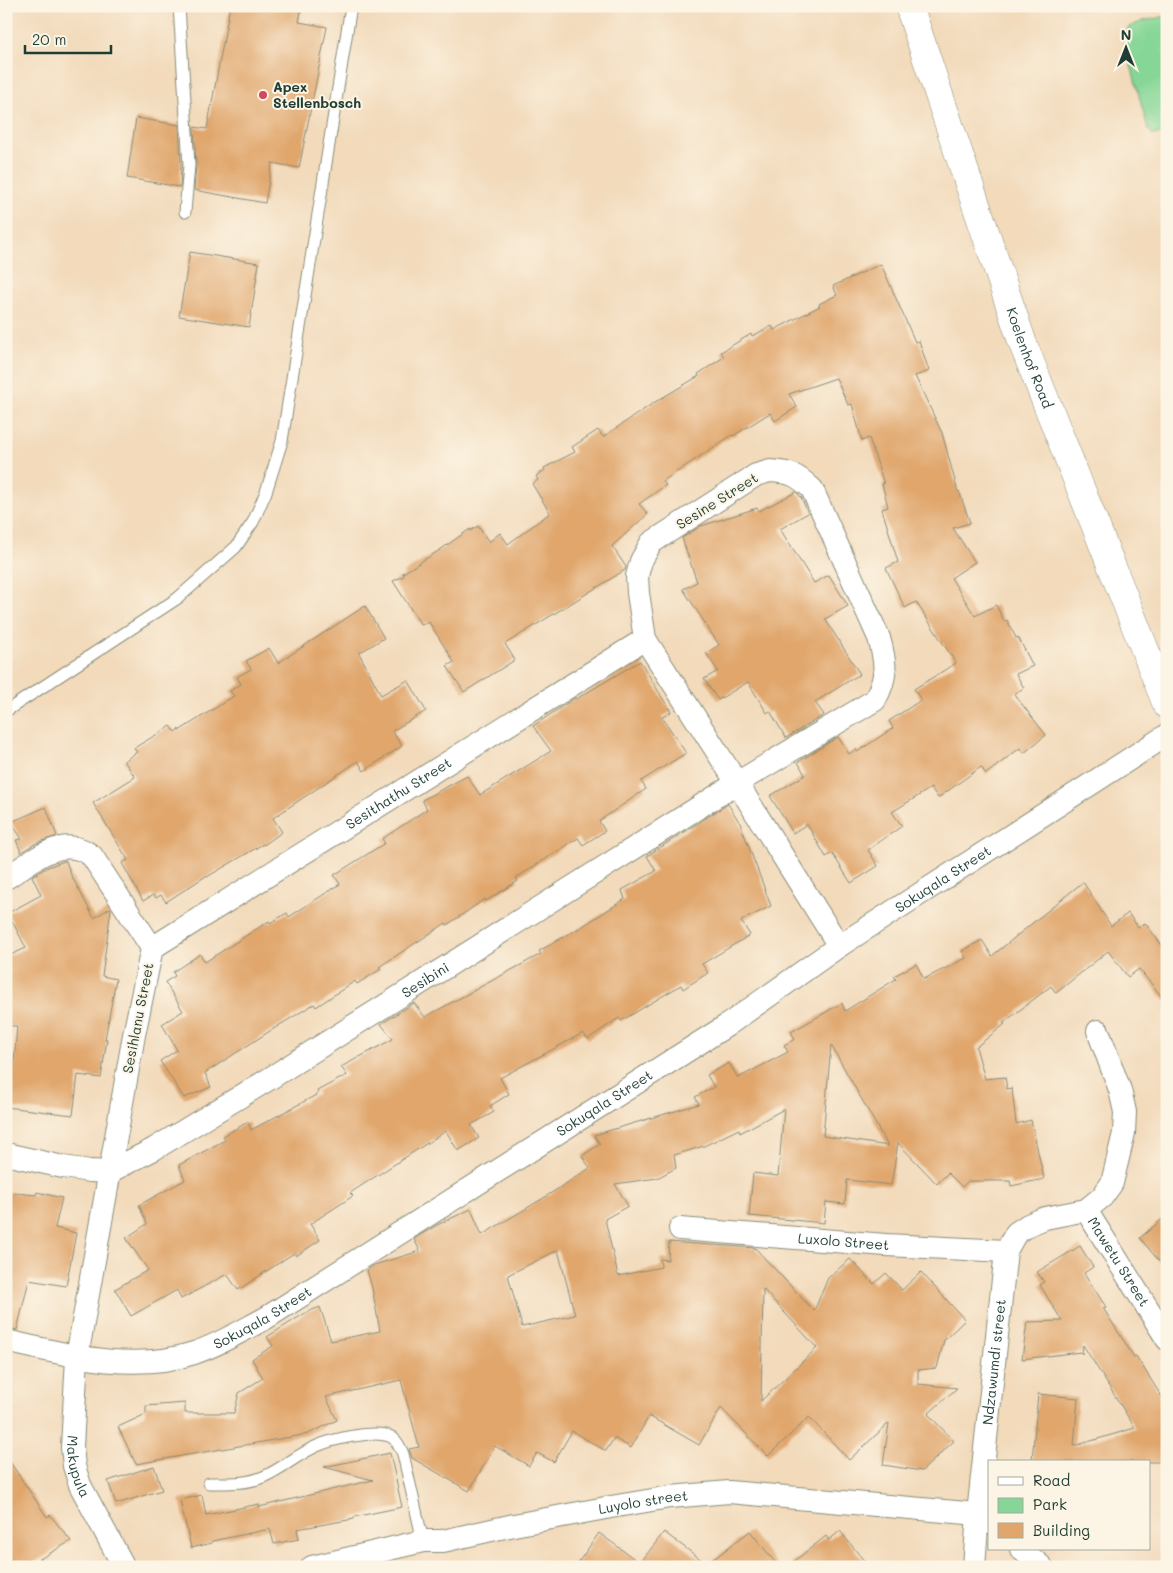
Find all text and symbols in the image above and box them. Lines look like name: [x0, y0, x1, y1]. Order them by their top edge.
scale bar: [25, 22, 111, 54]
north arrow: [1100, 22, 1150, 72]
text: N: [1121, 25, 1131, 44]
text: 20 m: [32, 29, 66, 49]
place label: Apex Stellenbosch: [273, 77, 361, 112]
marker: Apex Stellenbosch: [257, 89, 269, 101]
street label: Koelenhof Road: [1002, 305, 1058, 411]
street label: Sesine Street: [672, 468, 761, 533]
street label: Sesithathu Street: [342, 753, 455, 833]
street label: Sokuqala Street: [891, 841, 994, 917]
street label: Sesibini: [398, 957, 453, 1002]
street label: Sesihlanu Street: [117, 961, 158, 1075]
street label: Sokuqala Street: [553, 1065, 656, 1140]
street label: Mawetu Street: [1084, 1213, 1154, 1310]
street label: Luxolo Street: [797, 1228, 890, 1254]
street label: Sokuqala Street: [210, 1282, 315, 1353]
street label: Ndzawumdi street: [978, 1298, 1010, 1426]
street label: Makupula: [63, 1435, 95, 1501]
legend: [988, 1460, 1150, 1550]
text: Road: [1033, 1470, 1070, 1490]
street label: Luyolo street: [597, 1486, 689, 1518]
text: Park: [1033, 1494, 1067, 1514]
text: Building: [1033, 1520, 1090, 1540]

